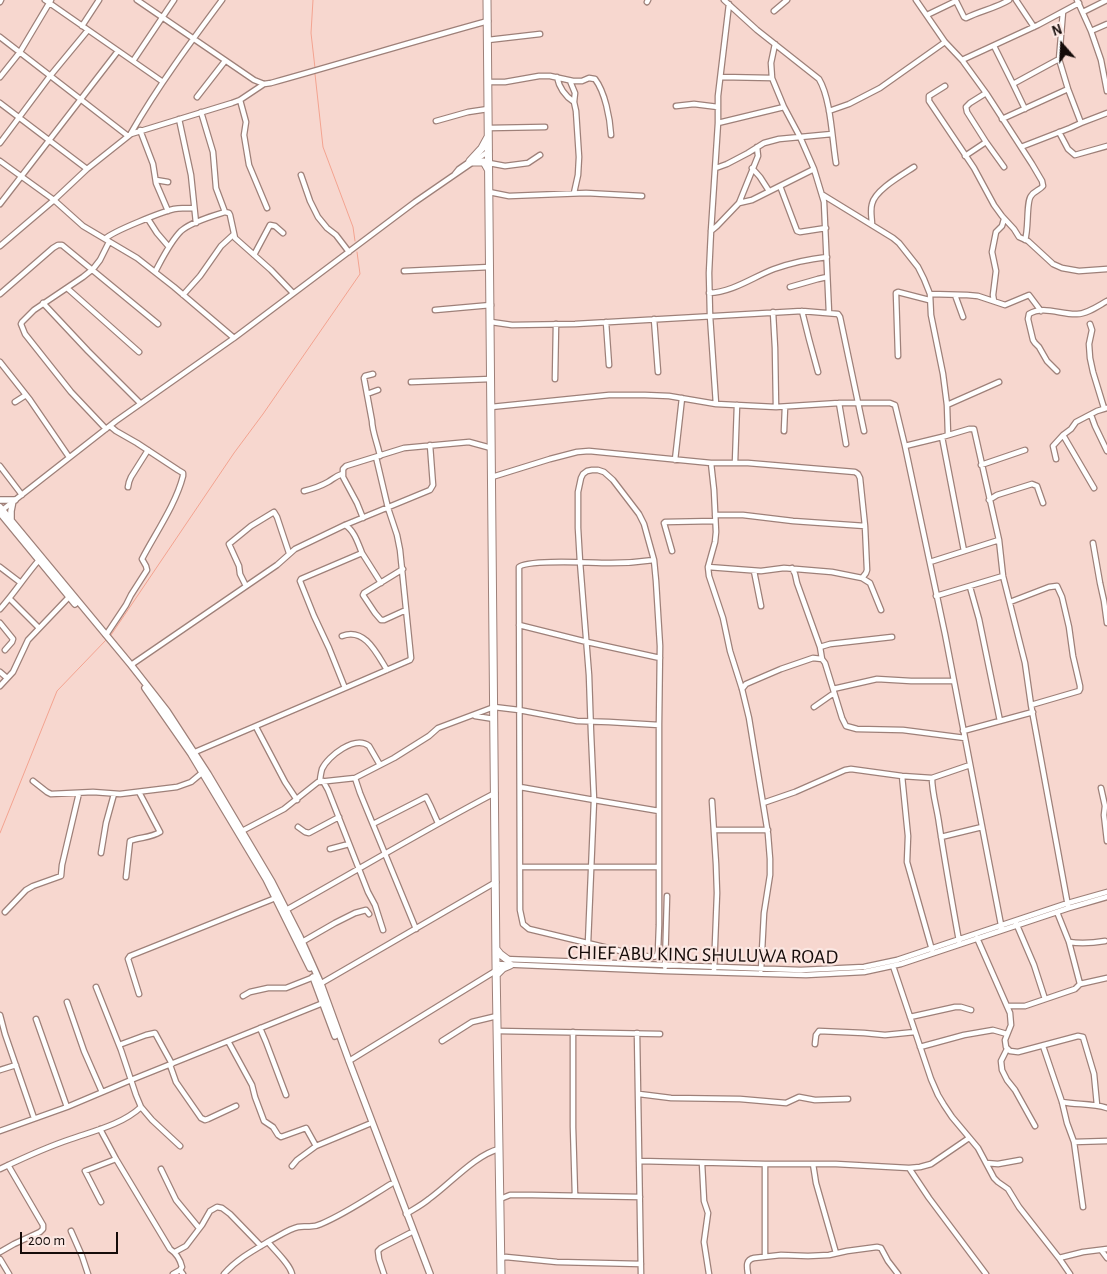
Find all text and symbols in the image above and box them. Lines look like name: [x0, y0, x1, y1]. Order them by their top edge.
north arrow: [1037, 20, 1087, 70]
text: N: [1050, 23, 1064, 39]
street label: CHIEF ABU KING SHULUWA ROAD: [567, 941, 839, 969]
scale bar: [22, 1222, 120, 1254]
text: 200 m: [28, 1233, 65, 1248]

